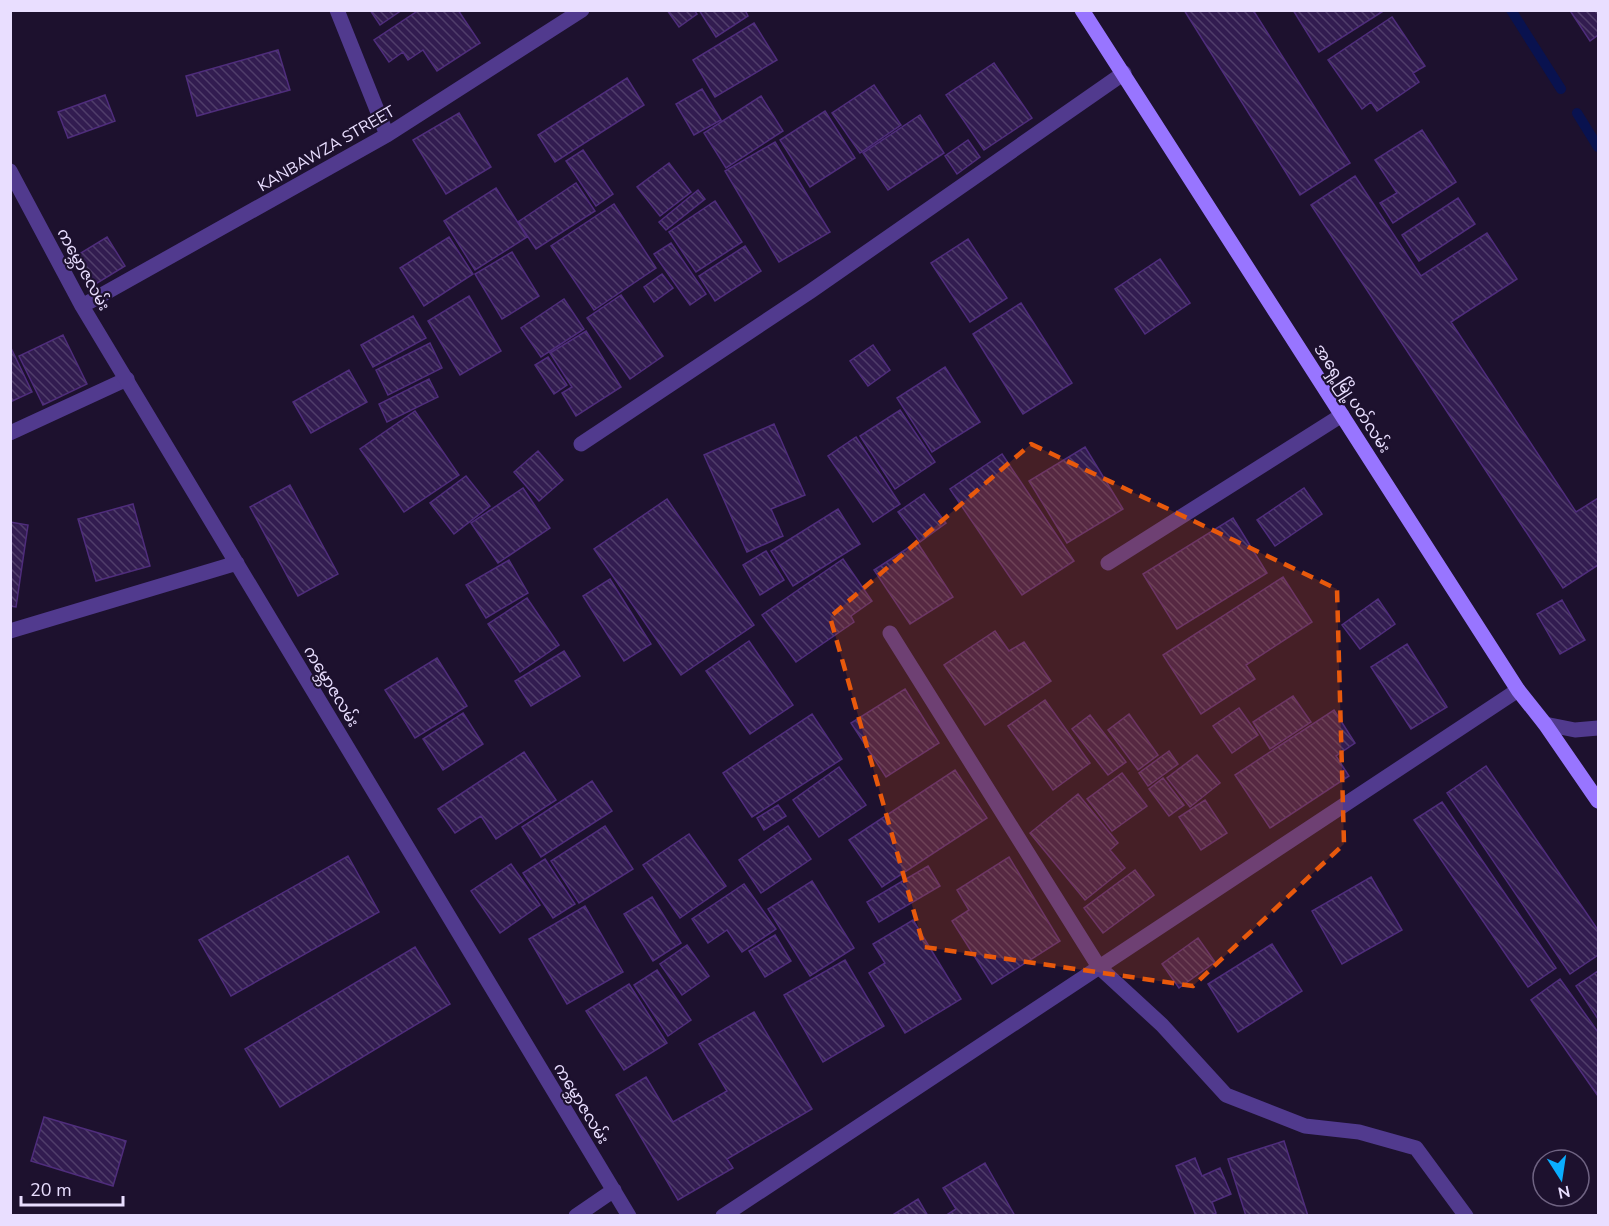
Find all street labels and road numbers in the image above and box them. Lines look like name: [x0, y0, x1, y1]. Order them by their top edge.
street label: KANBAWZA STREET: [254, 100, 400, 197]
street label: ကမ္ဘောဇလမ်း: [50, 224, 116, 316]
street label: အရှေ့မြို့ပတ်လမ်း: [1306, 339, 1397, 459]
street label: ကမ္ဘောဇလမ်း: [296, 641, 365, 732]
street label: ကမ္ဘောဇလမ်း: [546, 1058, 615, 1149]

